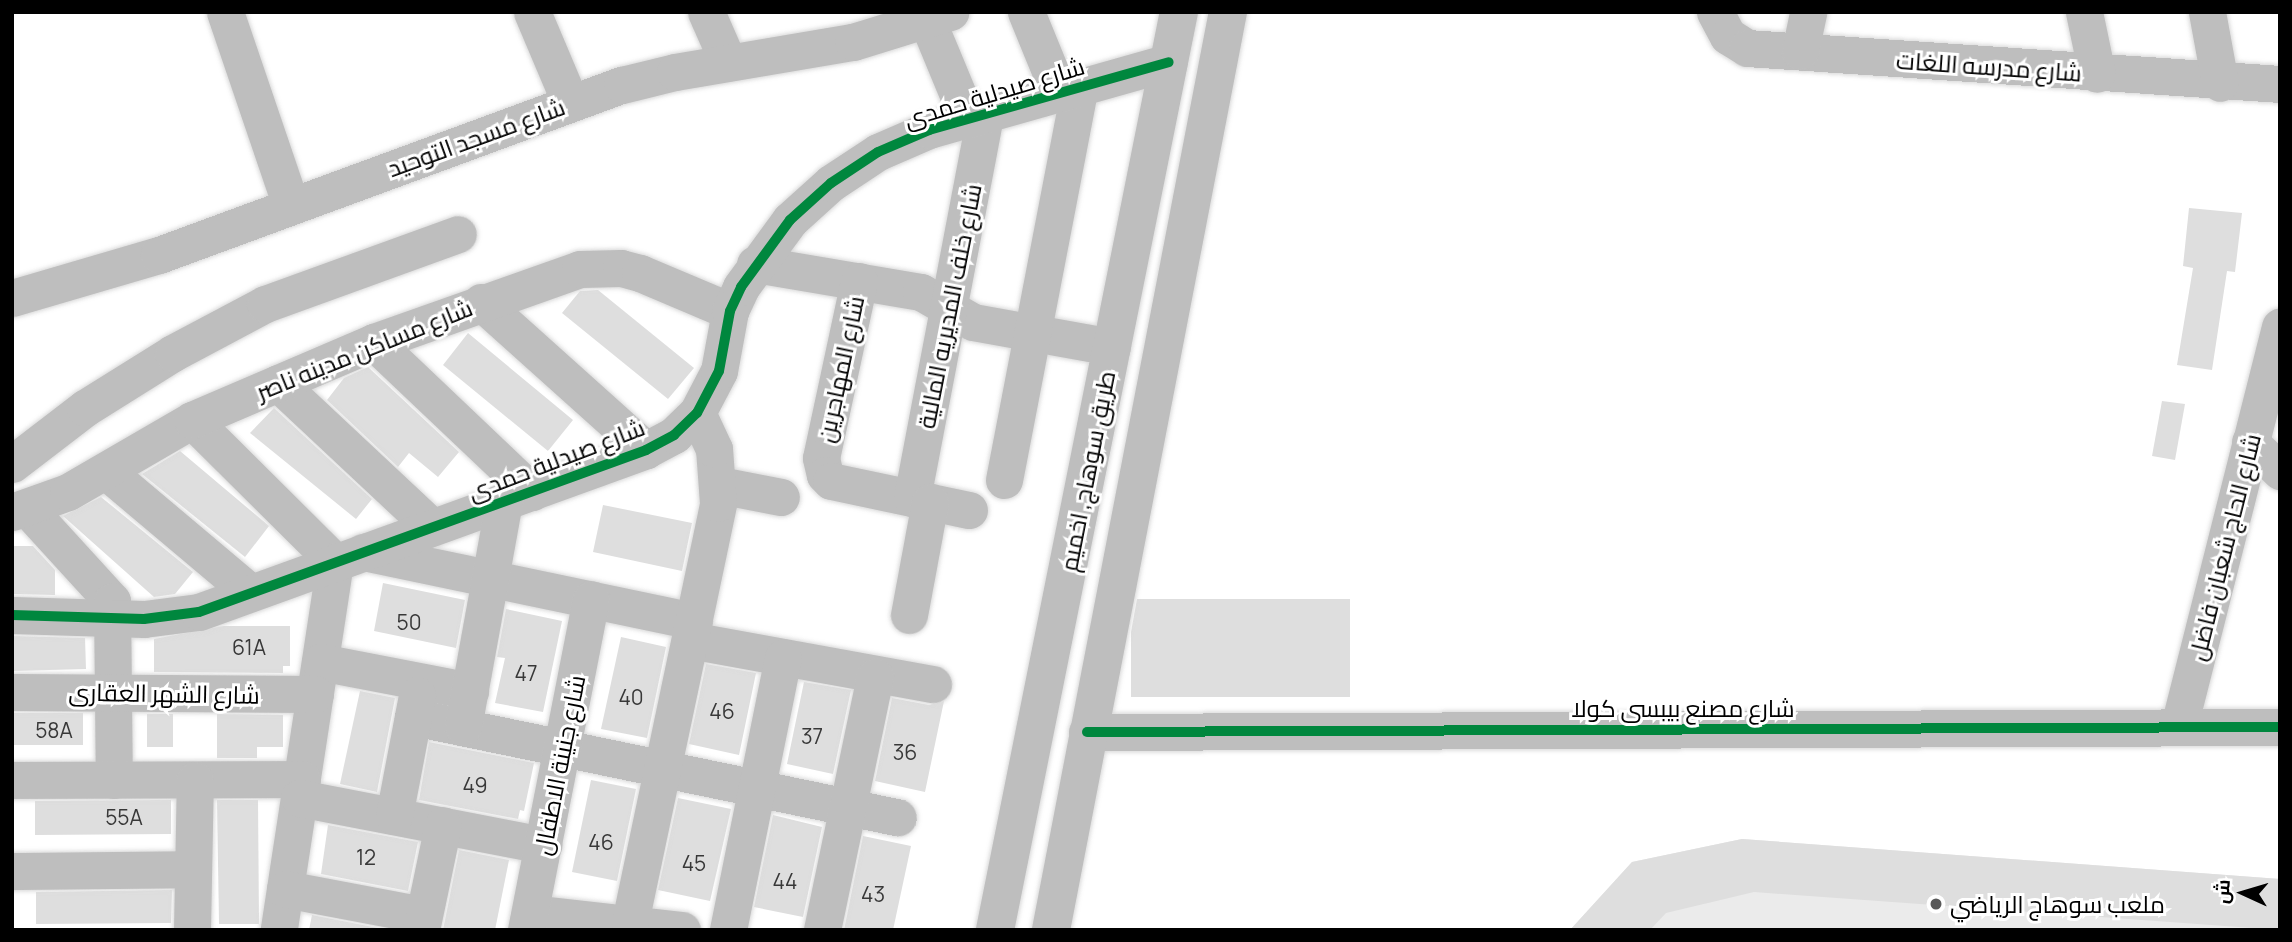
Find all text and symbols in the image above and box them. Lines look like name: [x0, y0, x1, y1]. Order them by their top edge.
street label: شارع مدرسه اللغات: [1895, 45, 2083, 87]
street label: شارع صيدلية حمدى: [900, 51, 1088, 133]
street label: شارع مسجد التوحيد: [383, 92, 569, 182]
street label: شارع خلف المديريه المالية: [911, 181, 987, 431]
street label: شارع مساكن مدينه ناصر: [252, 292, 476, 406]
street label: شارع المهاجرين: [810, 293, 870, 445]
street label: طريق سوهاج, اخميم: [1053, 368, 1121, 574]
street label: شارع صيدلية حمدى: [464, 412, 648, 506]
street label: شارع الحاج شعبان فاضل: [2182, 431, 2266, 663]
house number: 50: [397, 609, 421, 635]
house number: 61A: [232, 634, 266, 660]
house number: 47: [515, 660, 537, 686]
street label: شارع جنينة الاطفال: [527, 673, 591, 857]
street label: شارع الشهر العقارى: [68, 677, 260, 709]
house number: 40: [618, 684, 644, 710]
street label: شارع مصنع بيبسى كولا: [1571, 694, 1795, 722]
house number: 46: [709, 698, 735, 724]
house number: 58A: [35, 717, 73, 743]
house number: 37: [801, 723, 823, 749]
house number: 36: [893, 739, 917, 765]
house number: 49: [462, 772, 488, 798]
house number: 55A: [105, 804, 143, 830]
house number: 46: [588, 829, 614, 855]
house number: 12: [356, 844, 376, 870]
house number: 45: [682, 850, 706, 876]
north arrow: [2208, 858, 2278, 928]
house number: 44: [773, 868, 797, 894]
text: ش: [2208, 878, 2236, 905]
house number: 43: [861, 881, 885, 907]
place label: ملعب سوهاج الرياضي: [1950, 890, 2165, 918]
marker: ملعب سوهاج الرياضي: [1928, 896, 1944, 912]

